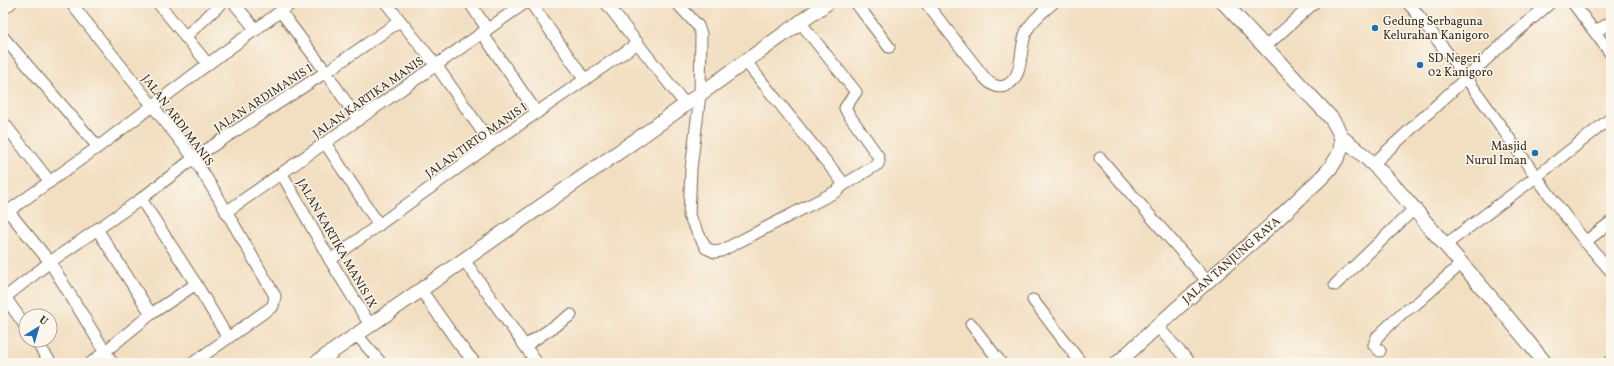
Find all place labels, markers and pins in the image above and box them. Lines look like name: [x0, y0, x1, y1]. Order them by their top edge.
place label: Gedung Serbaguna Kelurahan Kanigoro: [1383, 14, 1489, 44]
marker: Gedung Serbaguna Kelurahan Kanigoro: [1370, 23, 1380, 33]
place label: SD Negeri 02 Kanigoro: [1428, 51, 1493, 81]
marker: SD Negeri 02 Kanigoro: [1415, 60, 1425, 70]
place label: Masjid Nurul Iman: [1466, 139, 1527, 169]
marker: Masjid Nurul Iman: [1530, 148, 1540, 158]

